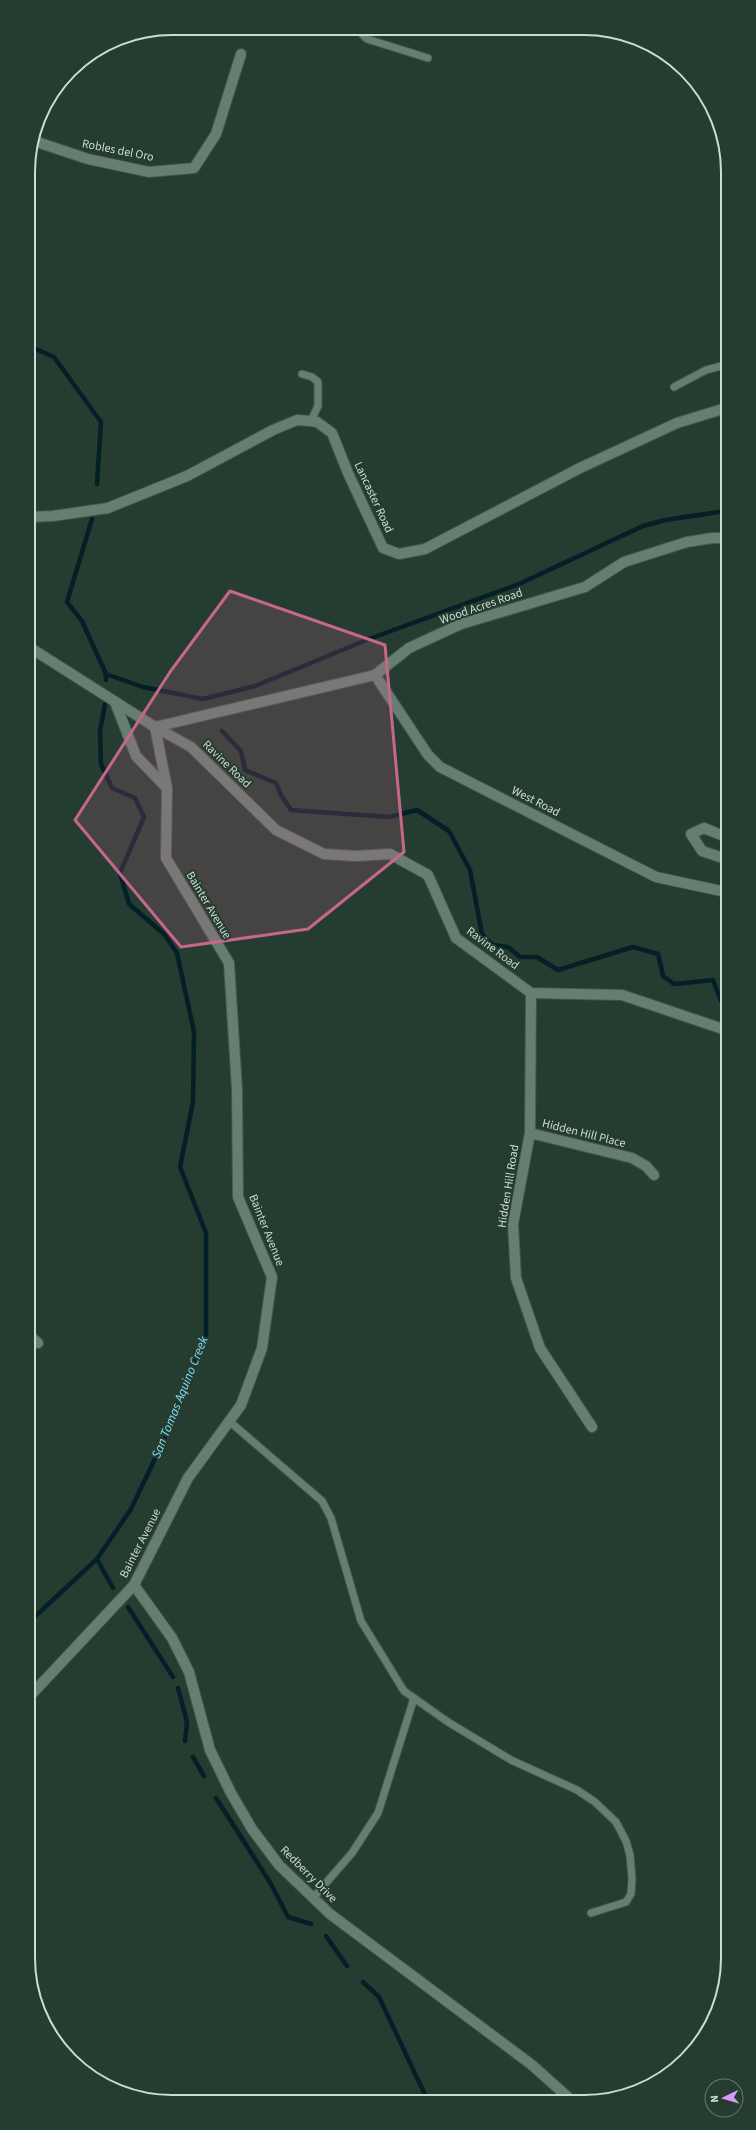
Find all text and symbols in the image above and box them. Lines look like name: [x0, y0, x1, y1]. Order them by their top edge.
street label: Robles del Oro: [81, 135, 155, 166]
street label: Lancaster Road: [350, 459, 397, 536]
street label: Wood Acres Road: [437, 584, 525, 629]
street label: Ravine Road: [198, 737, 255, 792]
street label: West Road: [509, 782, 563, 821]
street label: Bainter Avenue: [182, 868, 235, 942]
street label: Ravine Road: [463, 923, 523, 974]
street label: Hidden Hill Place: [540, 1115, 627, 1152]
street label: Hidden Hill Road: [494, 1143, 523, 1229]
street label: Bainter Avenue: [244, 1192, 289, 1269]
water label: San Tomas Aquino Creek: [147, 1333, 213, 1461]
street label: Bainter Avenue: [116, 1505, 165, 1581]
street label: Redberry Drive: [276, 1842, 341, 1907]
north arrow: [704, 2078, 744, 2118]
text: N: [707, 2095, 722, 2103]

